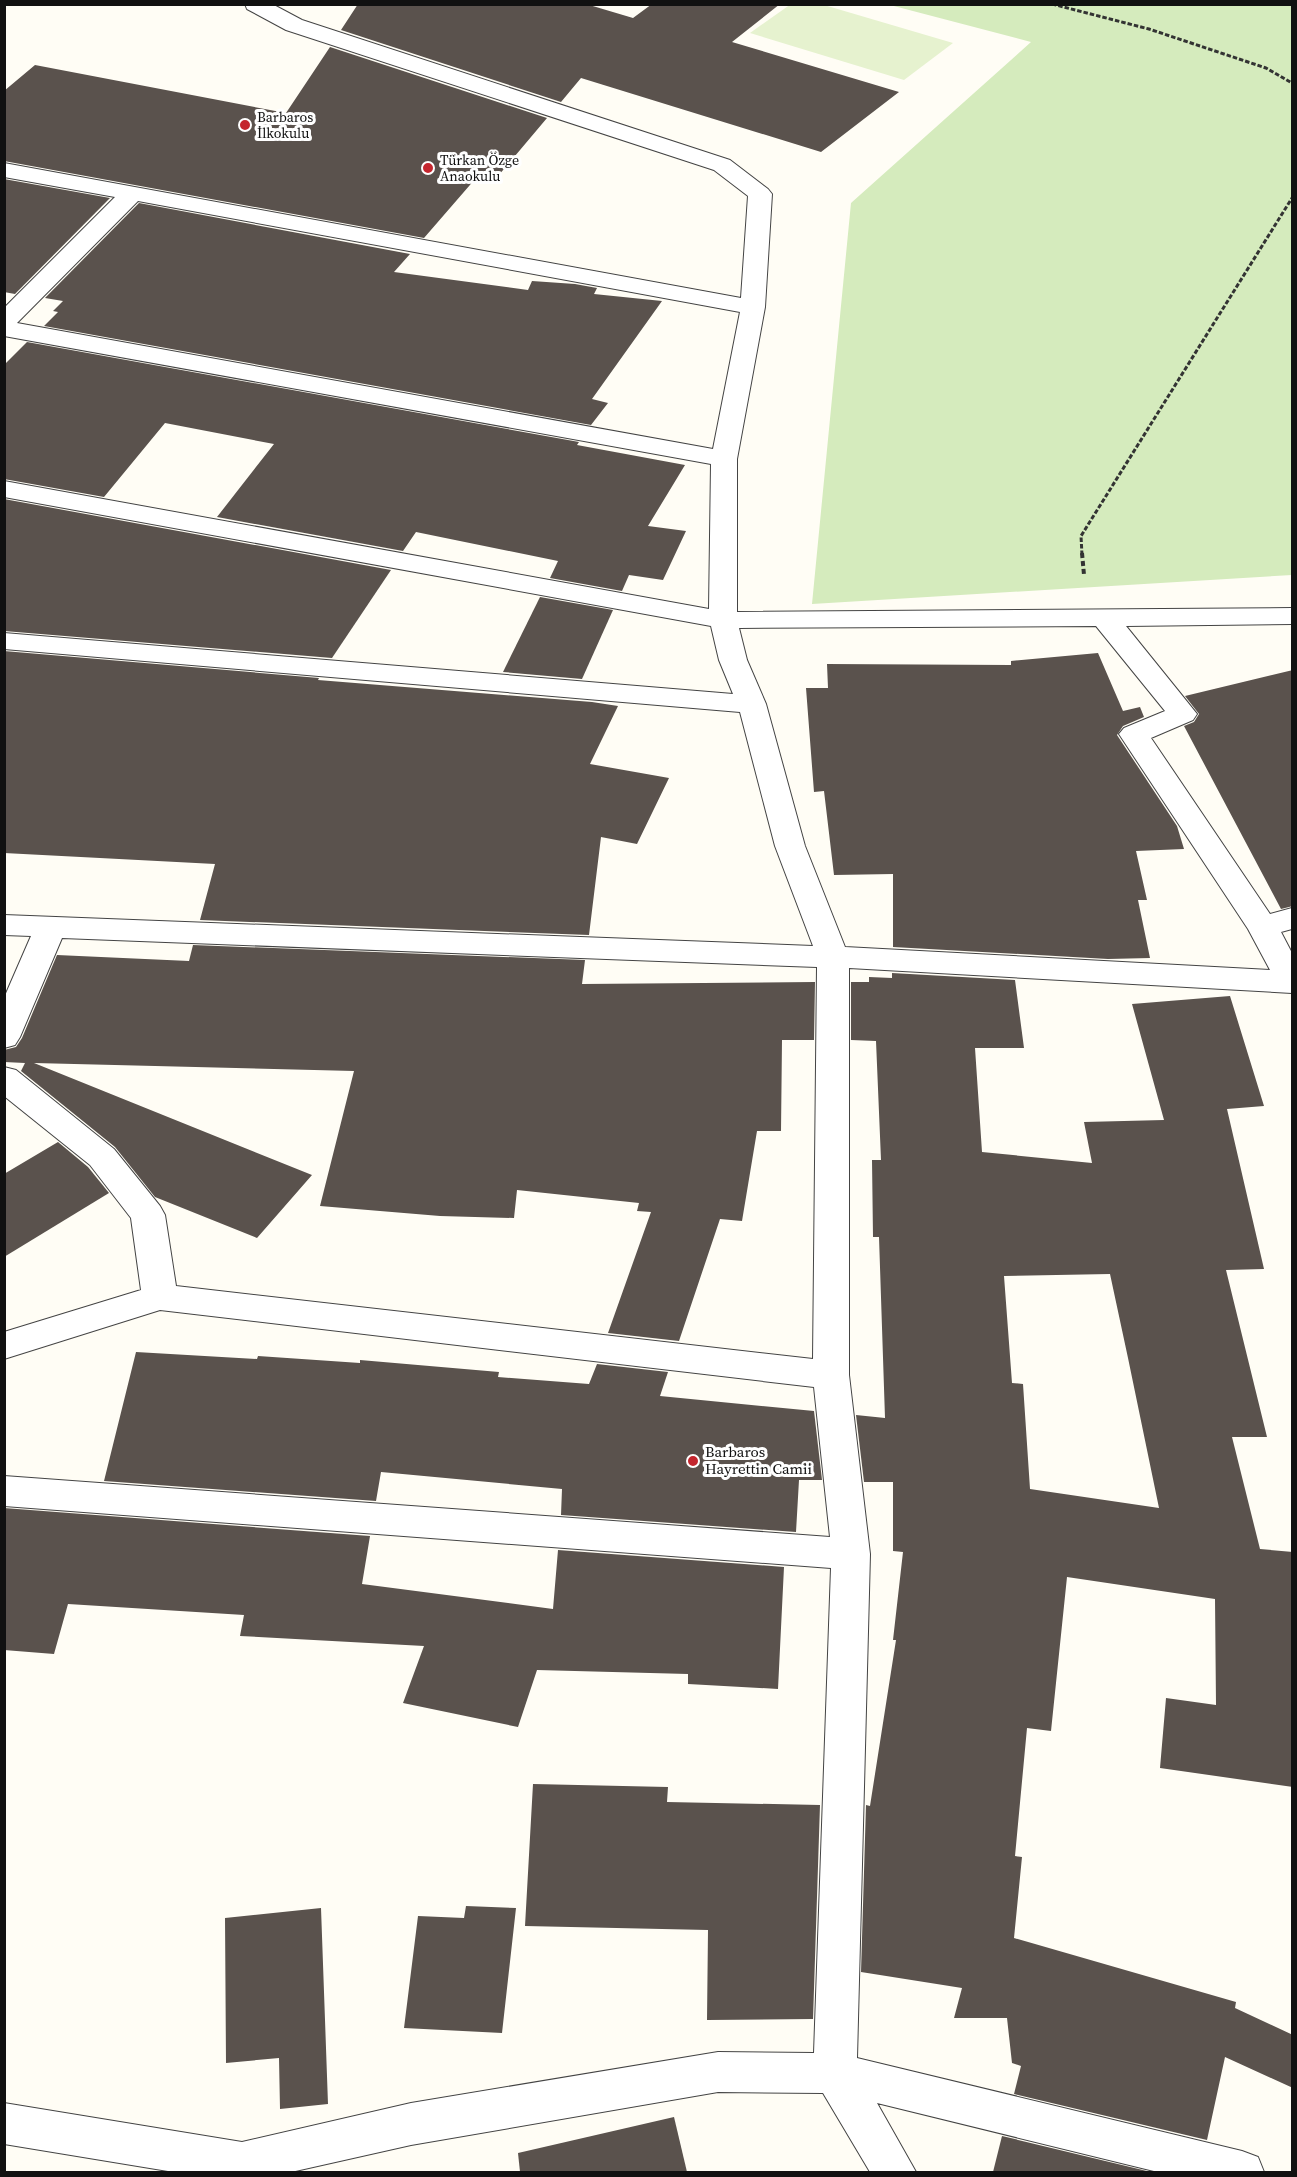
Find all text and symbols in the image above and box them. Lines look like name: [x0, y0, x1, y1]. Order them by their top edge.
place label: Barbaros İlkokulu: [257, 107, 313, 143]
marker: Barbaros İlkokulu: [238, 118, 252, 132]
place label: Türkan Özge Anaokulu: [440, 150, 519, 186]
marker: Türkan Özge Anaokulu: [421, 161, 435, 175]
place label: Barbaros Hayrettin Camii: [705, 1441, 812, 1479]
marker: Barbaros Hayrettin Camii: [686, 1454, 700, 1468]

